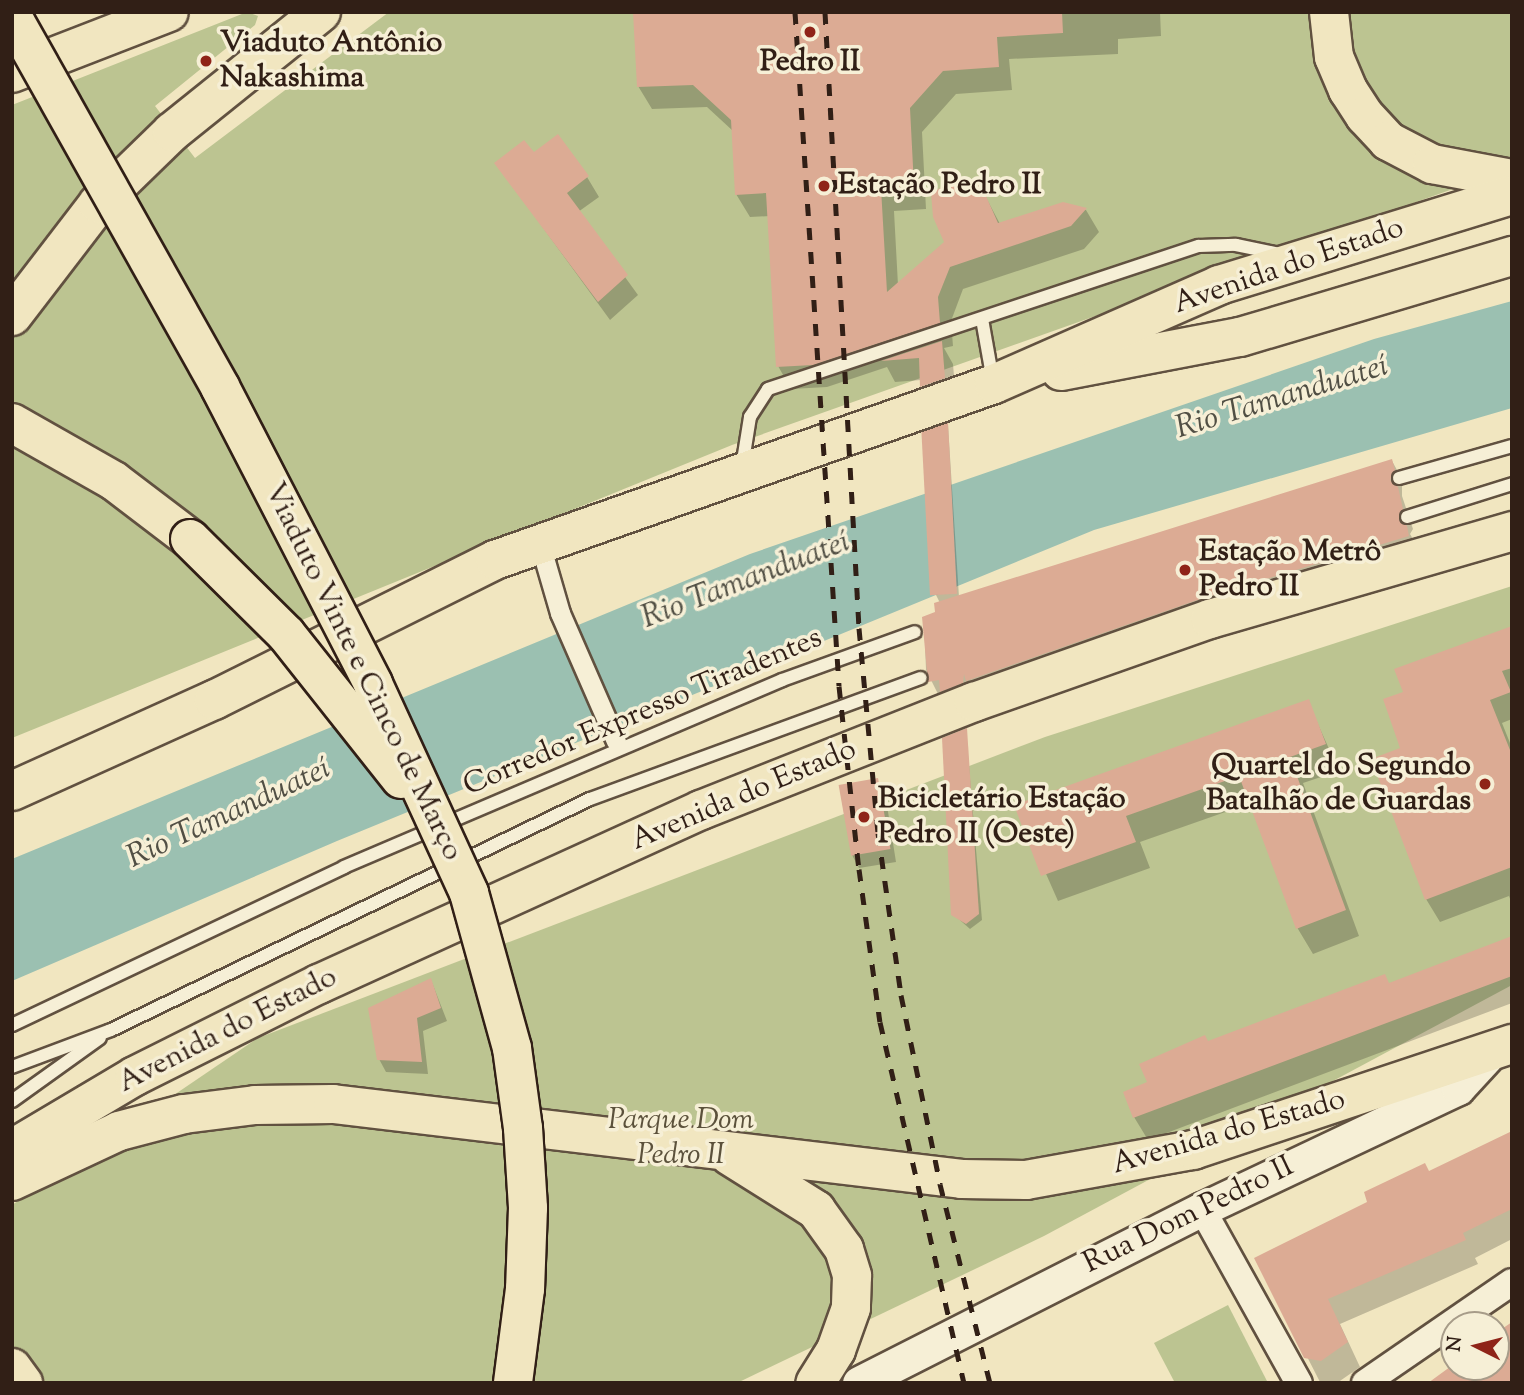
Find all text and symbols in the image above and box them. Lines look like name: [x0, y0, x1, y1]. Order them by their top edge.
marker: Pedro II: [800, 22, 820, 42]
place label: Viaduto Antônio Nakashima: [220, 26, 442, 96]
place label: Pedro II: [760, 45, 860, 81]
marker: Viaduto Antônio Nakashima: [198, 53, 214, 69]
place label: Estação Pedro II: [838, 168, 1041, 204]
marker: Estação Pedro II: [816, 178, 832, 194]
street label: Avenida do Estado: [1169, 211, 1409, 323]
water label: Rio Tamanduateí: [1171, 347, 1393, 449]
street label: Viaduto Vinte e Cinco de Março: [255, 477, 469, 867]
water label: Rio Tamanduateí: [636, 524, 856, 638]
place label: Estação Metrô Pedro II: [1199, 535, 1381, 606]
marker: Estação Metrô Pedro II: [1177, 562, 1193, 578]
street label: Corredor Expresso Tiradentes: [458, 621, 828, 805]
street label: Avenida do Estado: [626, 732, 862, 860]
place label: Quartel do Segundo Batalhão de Guardas: [1206, 749, 1471, 820]
water label: Rio Tamanduateí: [121, 750, 337, 878]
marker: Quartel do Segundo Batalhão de Guardas: [1477, 776, 1493, 792]
place label: Bicicletário Estação Pedro II (Oeste): [878, 782, 1126, 852]
marker: Bicicletário Estação Pedro II (Oeste): [856, 809, 872, 825]
street label: Avenida do Estado: [113, 960, 343, 1102]
street label: Avenida do Estado: [1108, 1082, 1350, 1184]
park label: Parque Dom Pedro II: [608, 1103, 754, 1174]
street label: Rua Dom Pedro II: [1078, 1150, 1300, 1282]
north arrow: [1440, 1311, 1510, 1381]
text: N: [1441, 1335, 1470, 1353]

